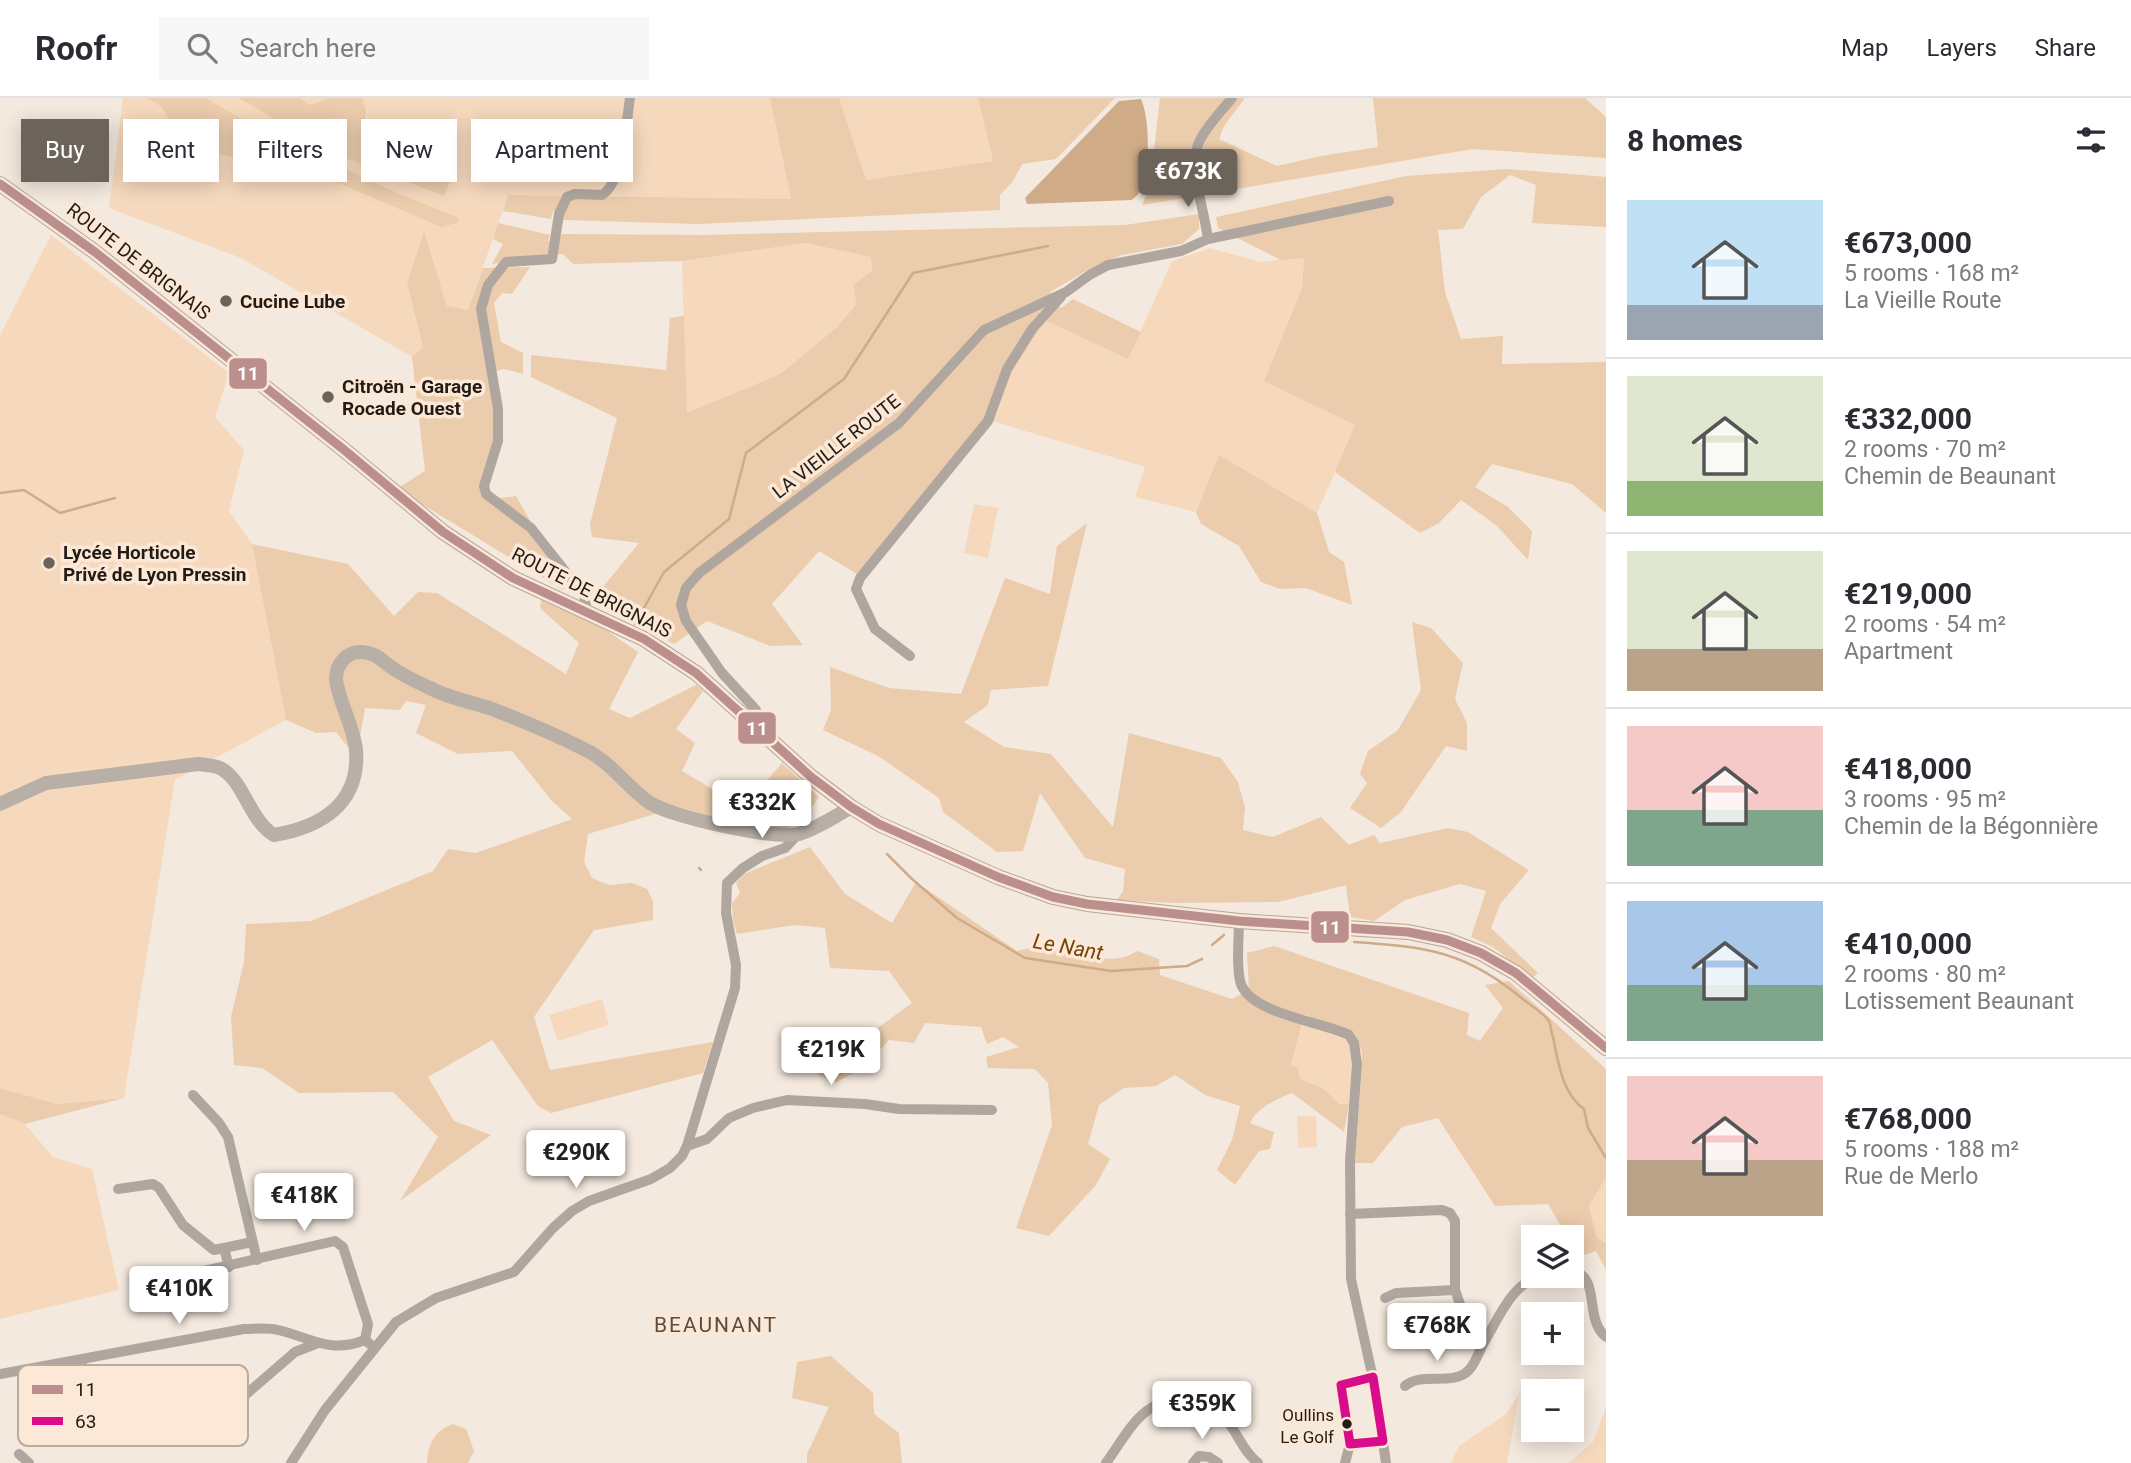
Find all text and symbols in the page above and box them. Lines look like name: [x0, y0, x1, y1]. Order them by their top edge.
search box: [159, 17, 649, 80]
text: Roofr: [35, 29, 117, 68]
icon: search: [183, 29, 221, 67]
text: Search here: [239, 33, 376, 63]
text: Map: [1841, 34, 1889, 62]
text: Layers: [1927, 34, 1997, 62]
text: Share: [2035, 34, 2096, 62]
chip: Buy: [21, 119, 109, 182]
chip: Rent: [123, 119, 219, 182]
chip: Filters: [233, 119, 347, 182]
chip: New: [361, 119, 457, 182]
chip: Apartment: [471, 119, 633, 182]
icon: filters: [2072, 121, 2110, 159]
text: 8 homes: [1627, 123, 1743, 158]
pin: €673K: [1139, 150, 1237, 209]
text: €673K: [1154, 158, 1222, 185]
street label: ROUTE DE BRIGNAIS: [62, 198, 215, 325]
text: €673,000: [1844, 225, 1972, 260]
icon: home: [1683, 228, 1767, 312]
text: 5 rooms · 168 m²: [1844, 260, 2019, 287]
text: La Vieille Route: [1844, 287, 2001, 314]
place label: Cucine Lube: [240, 290, 345, 313]
marker: Cucine Lube: [218, 293, 234, 309]
line badge: 11: [228, 357, 268, 390]
text: 11: [237, 362, 259, 385]
place label: Citroën - Garage Rocade Ouest: [342, 375, 482, 420]
marker: Citroën - Garage Rocade Ouest: [320, 389, 336, 405]
street label: LA VIEILLE ROUTE: [768, 389, 905, 503]
text: €332,000: [1844, 401, 1972, 436]
icon: home: [1683, 404, 1767, 488]
text: 2 rooms · 70 m²: [1844, 436, 2006, 463]
text: Chemin de Beaunant: [1844, 463, 2056, 490]
place label: Lycée Horticole Privé de Lyon Pressin: [63, 541, 247, 586]
street label: ROUTE DE BRIGNAIS: [508, 542, 675, 643]
marker: Lycée Horticole Privé de Lyon Pressin: [41, 555, 57, 571]
text: €219,000: [1844, 576, 1972, 611]
icon: home: [1683, 579, 1767, 663]
text: 2 rooms · 54 m²: [1844, 611, 2006, 638]
text: Apartment: [1844, 638, 1953, 665]
line badge: 11: [737, 711, 777, 745]
text: 11: [746, 717, 768, 740]
text: €418,000: [1844, 751, 1972, 786]
icon: home: [1683, 754, 1767, 838]
pin: €332K: [713, 780, 811, 840]
text: 3 rooms · 95 m²: [1844, 786, 2006, 813]
text: €332K: [728, 789, 796, 816]
text: Chemin de la Bégonnière: [1844, 813, 2098, 840]
line badge: 11: [1310, 910, 1350, 944]
text: 11: [1319, 916, 1341, 939]
text: €410,000: [1844, 926, 1972, 961]
water label: Le Nant: [1031, 929, 1105, 965]
icon: home: [1683, 929, 1767, 1013]
text: 2 rooms · 80 m²: [1844, 961, 2006, 988]
text: Lotissement Beaunant: [1844, 988, 2074, 1015]
pin: €219K: [782, 1028, 880, 1087]
text: €219K: [797, 1036, 865, 1063]
text: €768,000: [1844, 1101, 1972, 1136]
icon: home: [1683, 1104, 1767, 1188]
pin: €290K: [527, 1130, 625, 1190]
text: 5 rooms · 188 m²: [1844, 1136, 2019, 1163]
text: €290K: [542, 1139, 610, 1166]
text: Rue de Merlo: [1844, 1163, 1978, 1190]
pin: €418K: [255, 1174, 353, 1233]
text: €418K: [270, 1182, 338, 1209]
map controls: [1521, 1225, 1584, 1442]
button: layers: [1521, 1225, 1584, 1288]
pin: €410K: [130, 1266, 228, 1326]
text: €410K: [145, 1275, 213, 1302]
button: +: [1521, 1302, 1584, 1365]
pin: €768K: [1388, 1304, 1486, 1363]
text: €768K: [1403, 1312, 1471, 1339]
district label: BEAUNANT: [654, 1313, 778, 1337]
legend: [18, 1365, 248, 1446]
text: 11: [75, 1378, 96, 1401]
button: −: [1521, 1379, 1584, 1442]
pin: €359K: [1153, 1382, 1251, 1441]
text: €359K: [1168, 1390, 1236, 1417]
place label: Oullins Le Golf: [1280, 1405, 1334, 1447]
text: 63: [75, 1410, 96, 1433]
marker: Oullins Le Golf: [1340, 1417, 1354, 1431]

